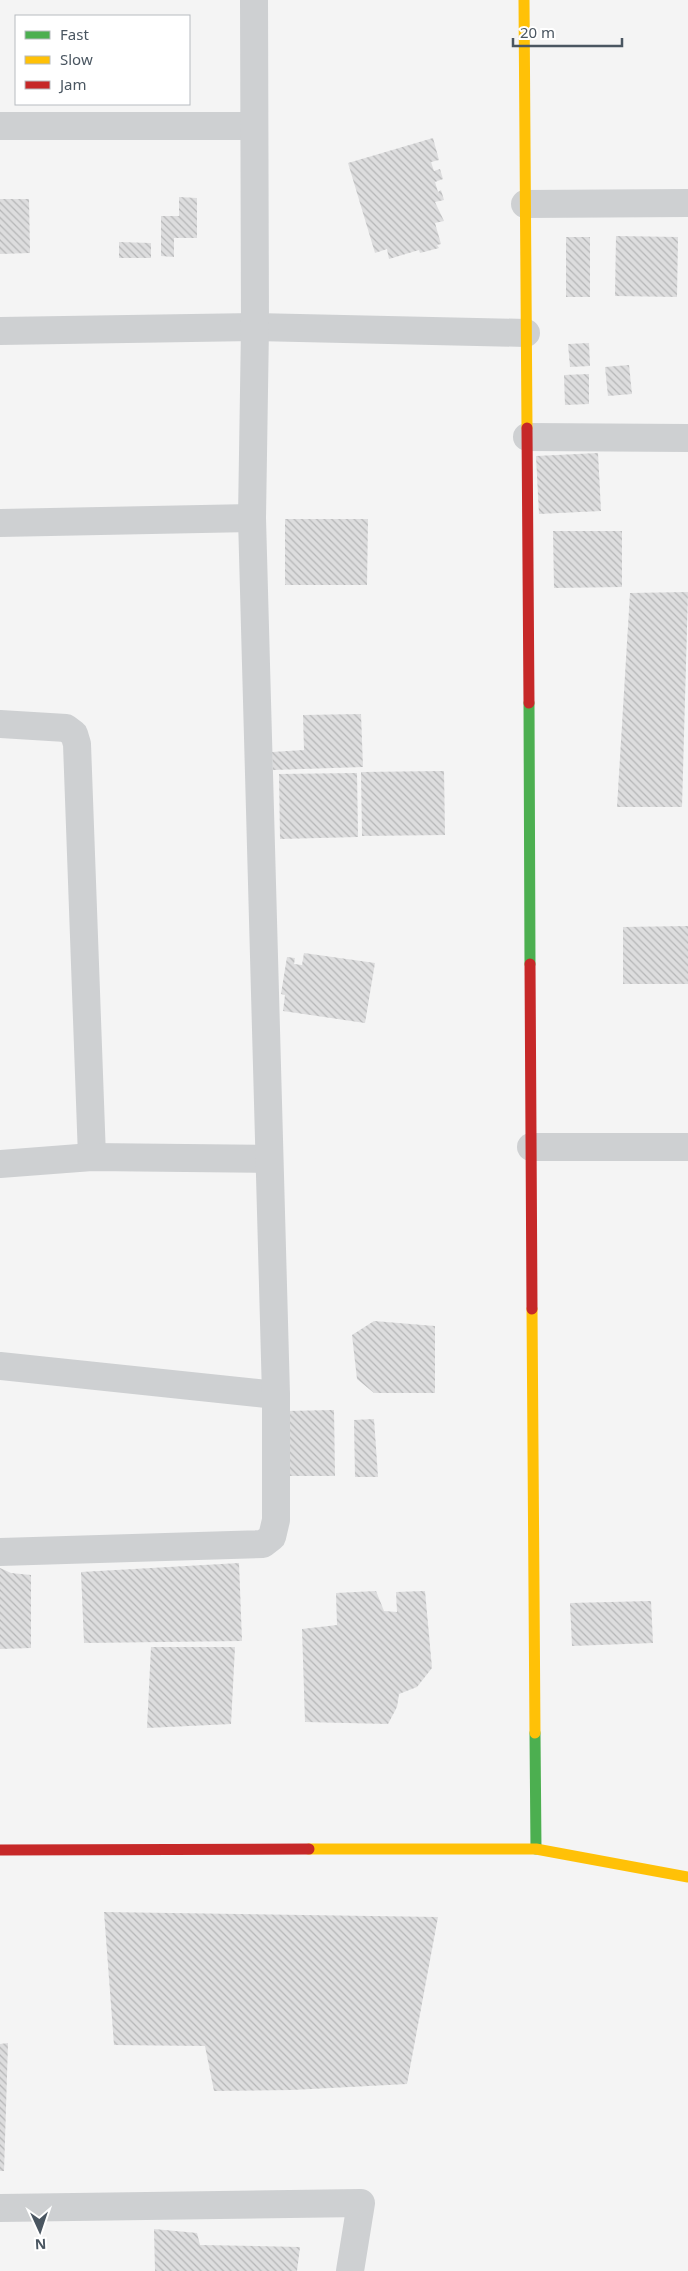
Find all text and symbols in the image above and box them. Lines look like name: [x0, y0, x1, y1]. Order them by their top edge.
legend: [15, 15, 190, 105]
scale bar: [513, 15, 622, 47]
text: 20 m: [520, 22, 555, 42]
text: Fast: [60, 24, 89, 44]
text: Slow: [60, 49, 93, 69]
text: Jam: [58, 74, 87, 94]
north arrow: [15, 2206, 65, 2256]
text: N: [35, 2235, 47, 2254]

